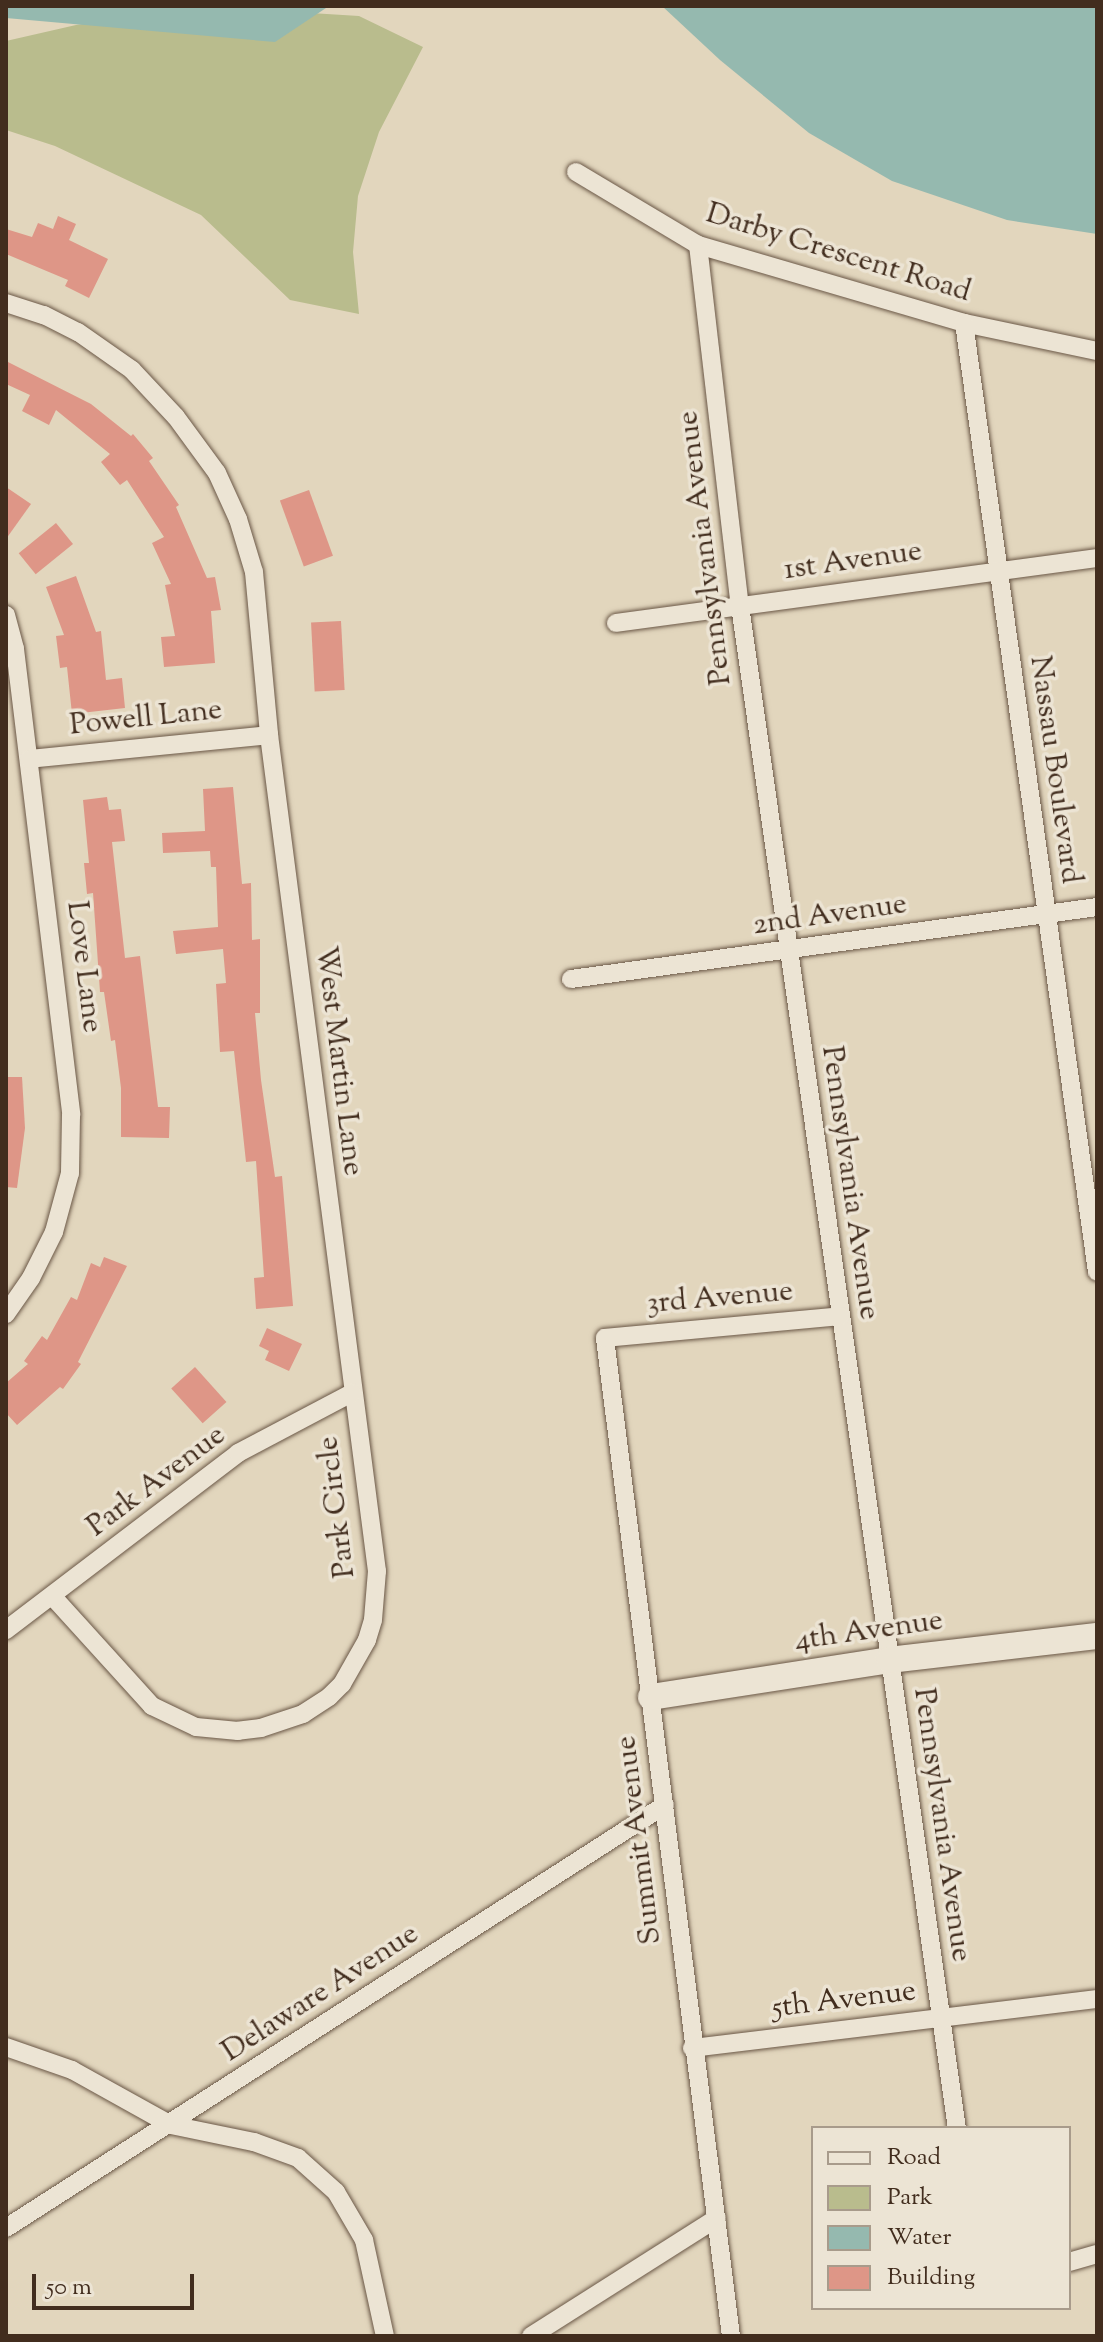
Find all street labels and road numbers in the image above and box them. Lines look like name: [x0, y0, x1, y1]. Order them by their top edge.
street label: Darby Crescent Road: [701, 197, 975, 311]
street label: Pennsylvania Avenue: [671, 409, 741, 687]
street label: 1st Avenue: [782, 535, 924, 589]
street label: Nassau Boulevard: [1020, 654, 1088, 886]
street label: Powell Lane: [68, 693, 224, 745]
street label: 2nd Avenue: [751, 887, 909, 945]
street label: Love Lane: [57, 899, 109, 1035]
street label: West Martin Lane: [306, 944, 370, 1178]
street label: Pennsylvania Avenue: [812, 1044, 886, 1322]
street label: 3rd Avenue: [645, 1275, 795, 1323]
street label: Park Avenue: [81, 1418, 233, 1546]
street label: Park Circle: [311, 1434, 365, 1580]
street label: 4th Avenue: [793, 1604, 945, 1660]
street label: Pennsylvania Avenue: [904, 1686, 978, 1964]
street label: Summit Avenue: [609, 1734, 671, 1946]
street label: Delaware Avenue: [216, 1917, 426, 2071]
street label: 5th Avenue: [770, 1974, 918, 2028]

